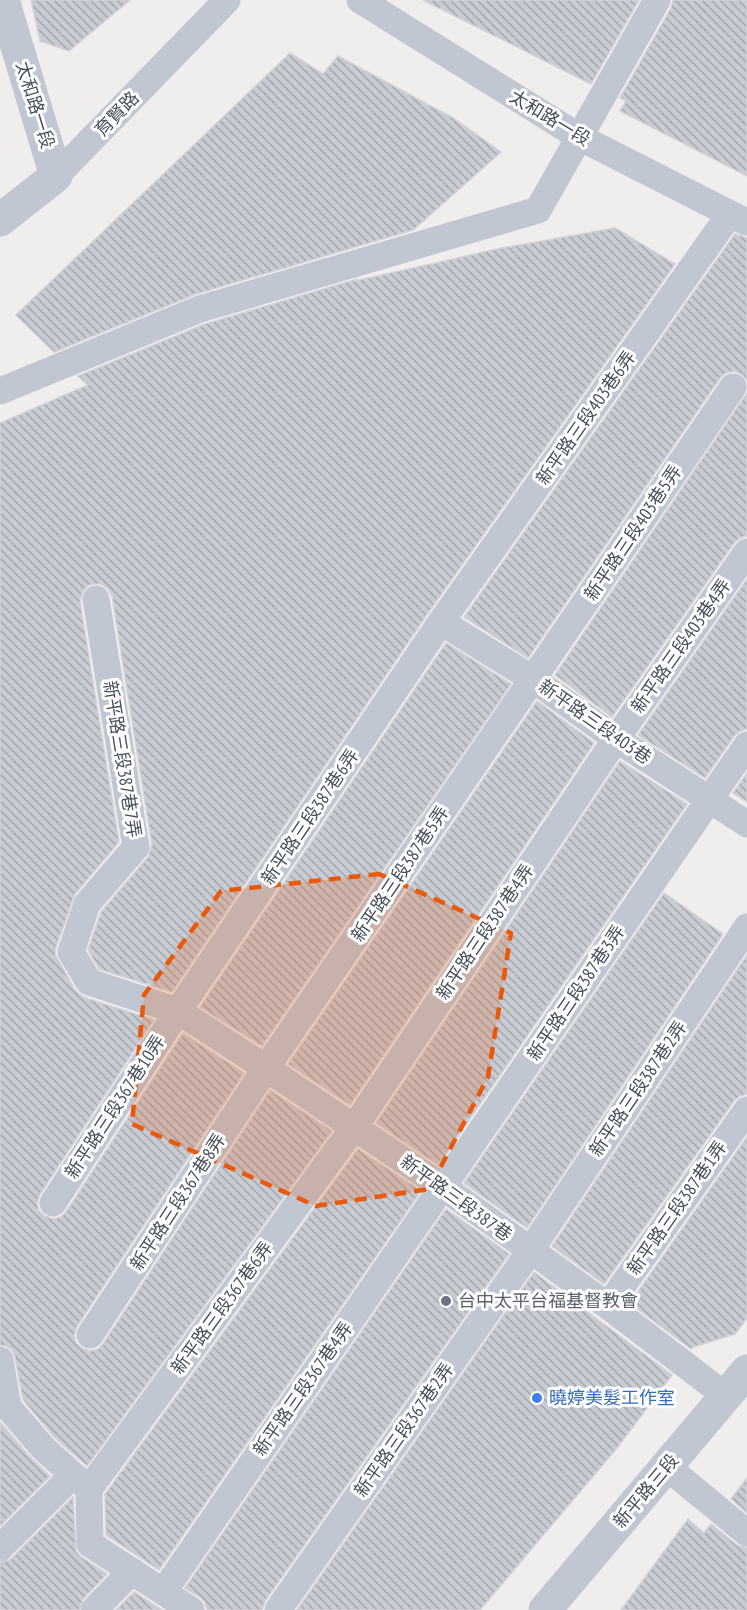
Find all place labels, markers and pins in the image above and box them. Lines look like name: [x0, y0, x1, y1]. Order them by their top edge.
place label: 台中太平台福基督教會: [458, 1289, 638, 1312]
marker: 台中太平台福基督教會: [439, 1294, 453, 1308]
place label: 曉婷美髮工作室: [549, 1386, 675, 1409]
marker: 曉婷美髮工作室: [530, 1391, 544, 1405]

